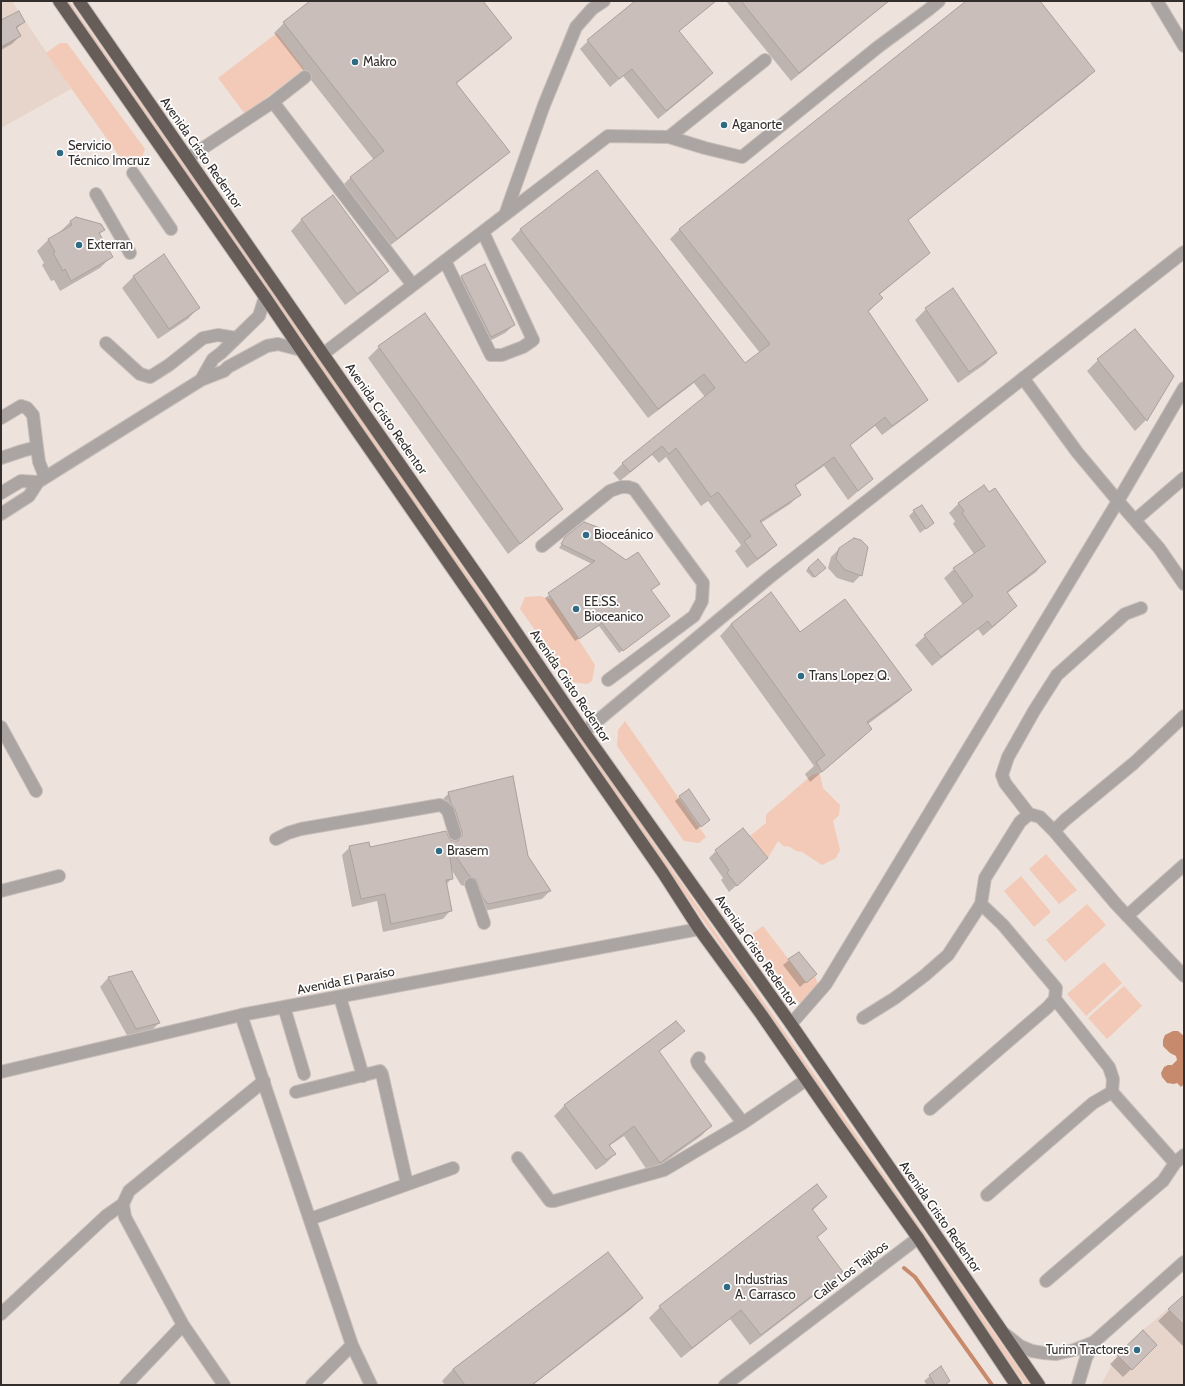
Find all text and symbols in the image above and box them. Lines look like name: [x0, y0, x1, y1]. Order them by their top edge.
place label: Makro: [363, 54, 397, 70]
marker: Makro: [350, 57, 360, 67]
street label: Avenida Cristo Redentor: [157, 94, 245, 212]
place label: Aganorte: [732, 117, 782, 133]
marker: Aganorte: [719, 120, 729, 130]
place label: Servicio Técnico Imcruz: [68, 138, 150, 169]
marker: Servicio Técnico Imcruz: [55, 148, 65, 158]
place label: Exterran: [87, 237, 133, 253]
marker: Exterran: [74, 240, 84, 250]
street label: Avenida Cristo Redentor: [342, 360, 430, 478]
place label: Bioceánico: [594, 527, 653, 543]
marker: Bioceánico: [581, 530, 591, 540]
place label: EE.SS. Bioceanico: [584, 594, 643, 625]
marker: EE.SS. Bioceanico: [571, 604, 581, 614]
street label: Avenida Cristo Redentor: [527, 627, 613, 745]
place label: Trans Lopez Q.: [809, 668, 890, 684]
marker: Trans Lopez Q.: [796, 671, 806, 681]
place label: Brasem: [447, 843, 488, 859]
marker: Brasem: [434, 846, 444, 856]
street label: Avenida Cristo Redentor: [712, 892, 800, 1010]
street label: Avenida El Paraíso: [296, 964, 396, 998]
street label: Avenida Cristo Redentor: [896, 1158, 984, 1276]
street label: Calle Los Tajibos: [811, 1238, 891, 1304]
place label: Industrias A. Carrasco: [735, 1272, 796, 1303]
marker: Industrias A. Carrasco: [722, 1282, 732, 1292]
place label: Turim Tractores: [1046, 1342, 1129, 1358]
marker: Turim Tractores: [1132, 1345, 1142, 1355]

